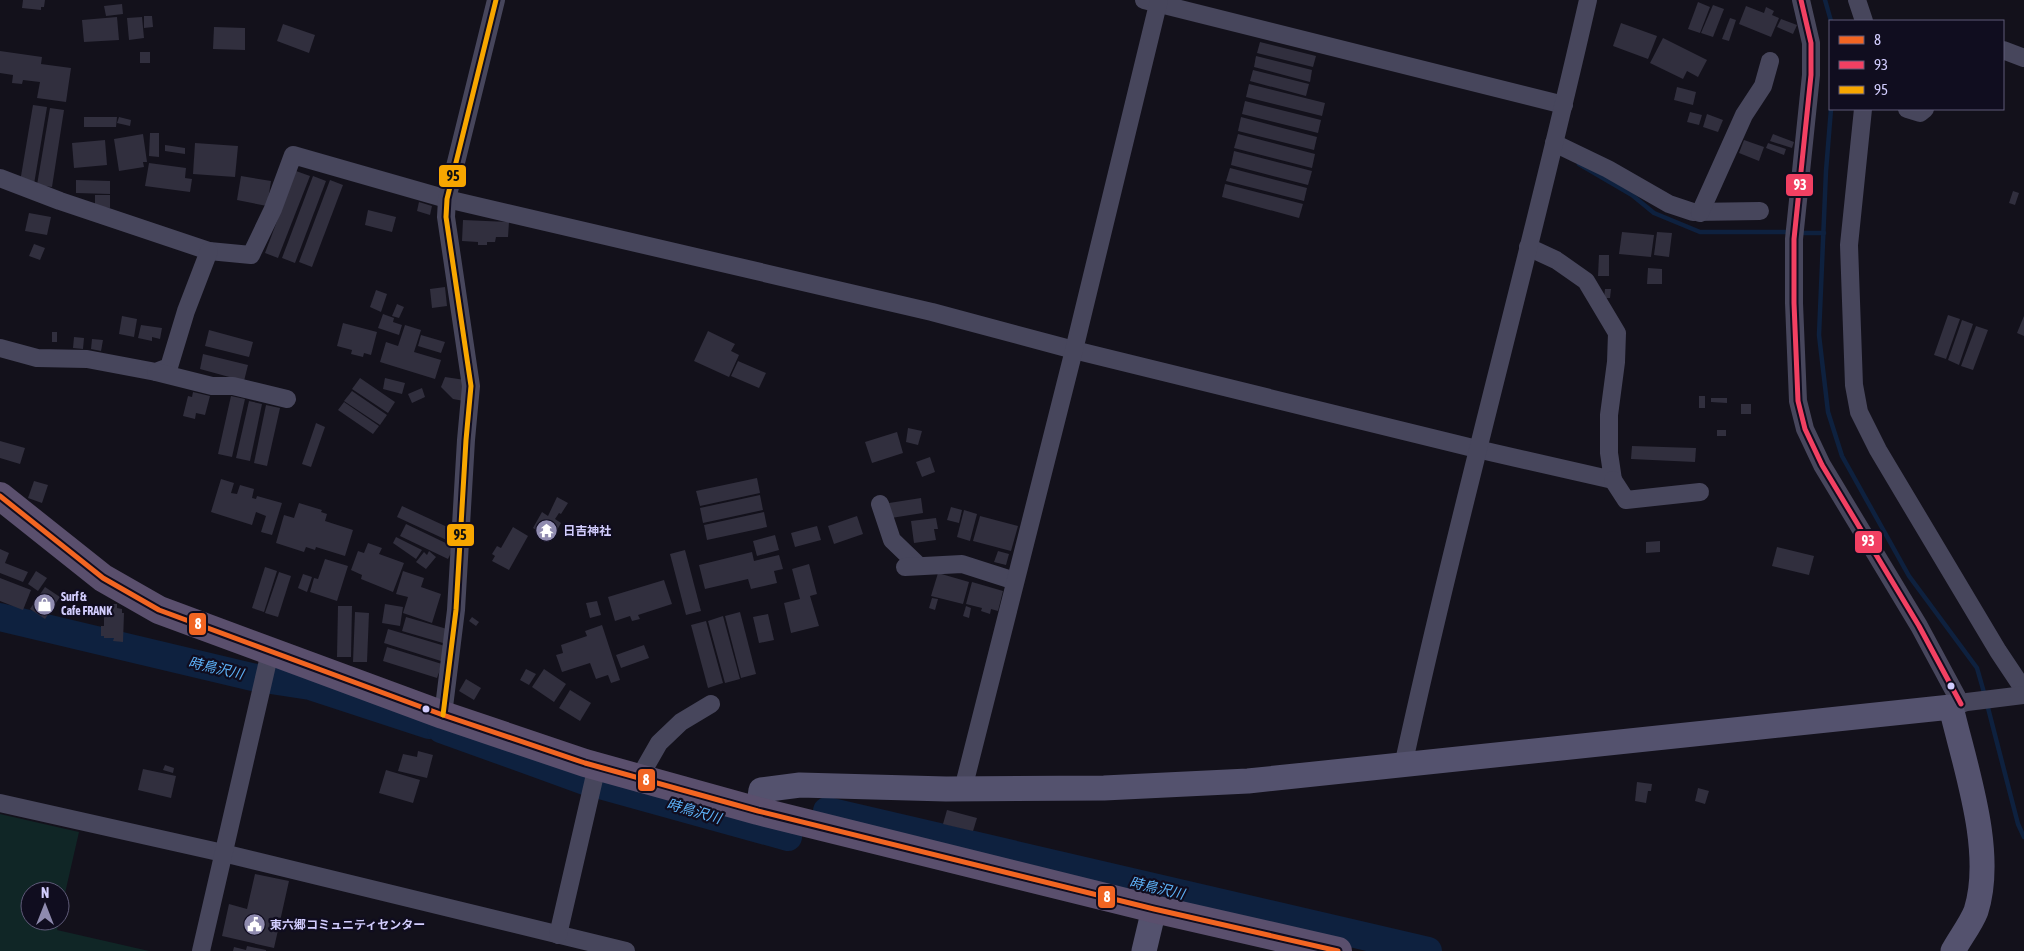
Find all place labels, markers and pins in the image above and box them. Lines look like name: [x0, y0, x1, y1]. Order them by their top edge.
temple icon: 日吉神社: [535, 519, 559, 543]
place label: 日吉神社: [563, 524, 611, 538]
place label: Surf & Cafe FRANK: [61, 590, 112, 618]
shop icon: Surf & Cafe FRANK: [33, 592, 57, 616]
unlabelled marker: [1946, 681, 1956, 691]
unlabelled marker: [421, 704, 431, 714]
public building icon: 東六郷コミュニティセンター: [242, 913, 266, 937]
place label: 東六郷コミュニティセンター: [270, 918, 425, 932]

